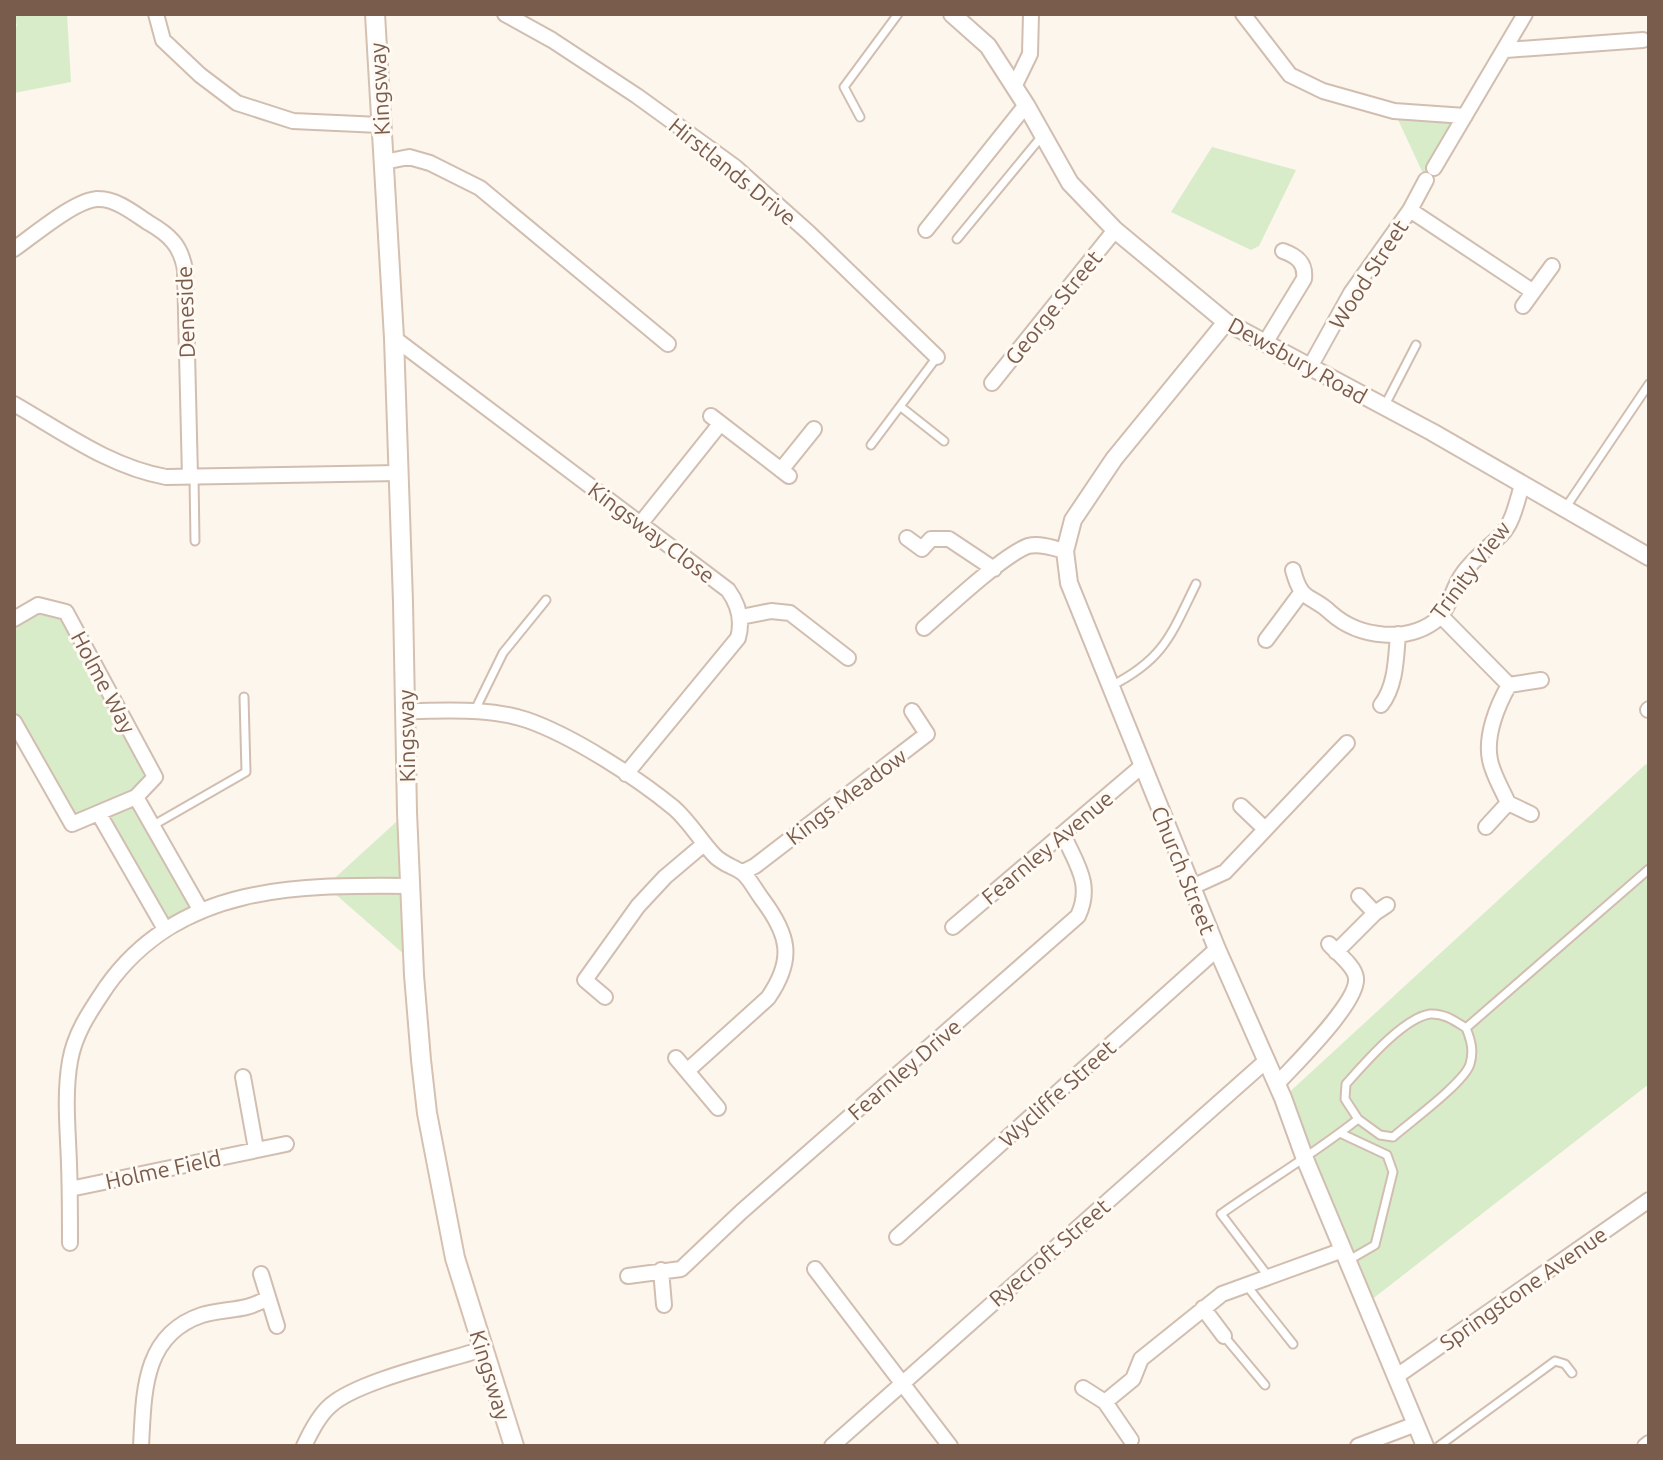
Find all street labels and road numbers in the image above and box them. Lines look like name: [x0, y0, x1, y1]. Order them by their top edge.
street label: Kingsway: [364, 42, 394, 136]
street label: Hirstlands Drive: [664, 112, 802, 230]
street label: Wood Street: [1323, 214, 1413, 333]
street label: George Street: [999, 245, 1107, 369]
street label: Deneside: [171, 265, 199, 359]
street label: Dewsbury Road: [1224, 312, 1372, 408]
street label: Kingsway Close: [584, 476, 720, 588]
street label: Trinity View: [1425, 516, 1515, 624]
street label: Holme Way: [67, 627, 141, 738]
street label: Kingsway: [393, 689, 419, 783]
street label: Kings Meadow: [781, 743, 911, 849]
street label: Fearnley Avenue: [976, 785, 1118, 909]
street label: Church Street: [1147, 802, 1221, 938]
street label: Fearnley Drive: [842, 1013, 966, 1125]
street label: Wycliffe Street: [994, 1034, 1120, 1152]
street label: Holme Field: [103, 1145, 223, 1193]
street label: Ryecroft Street: [984, 1193, 1115, 1311]
street label: Springstone Avenue: [1435, 1221, 1611, 1355]
street label: Kingsway: [465, 1327, 517, 1423]

